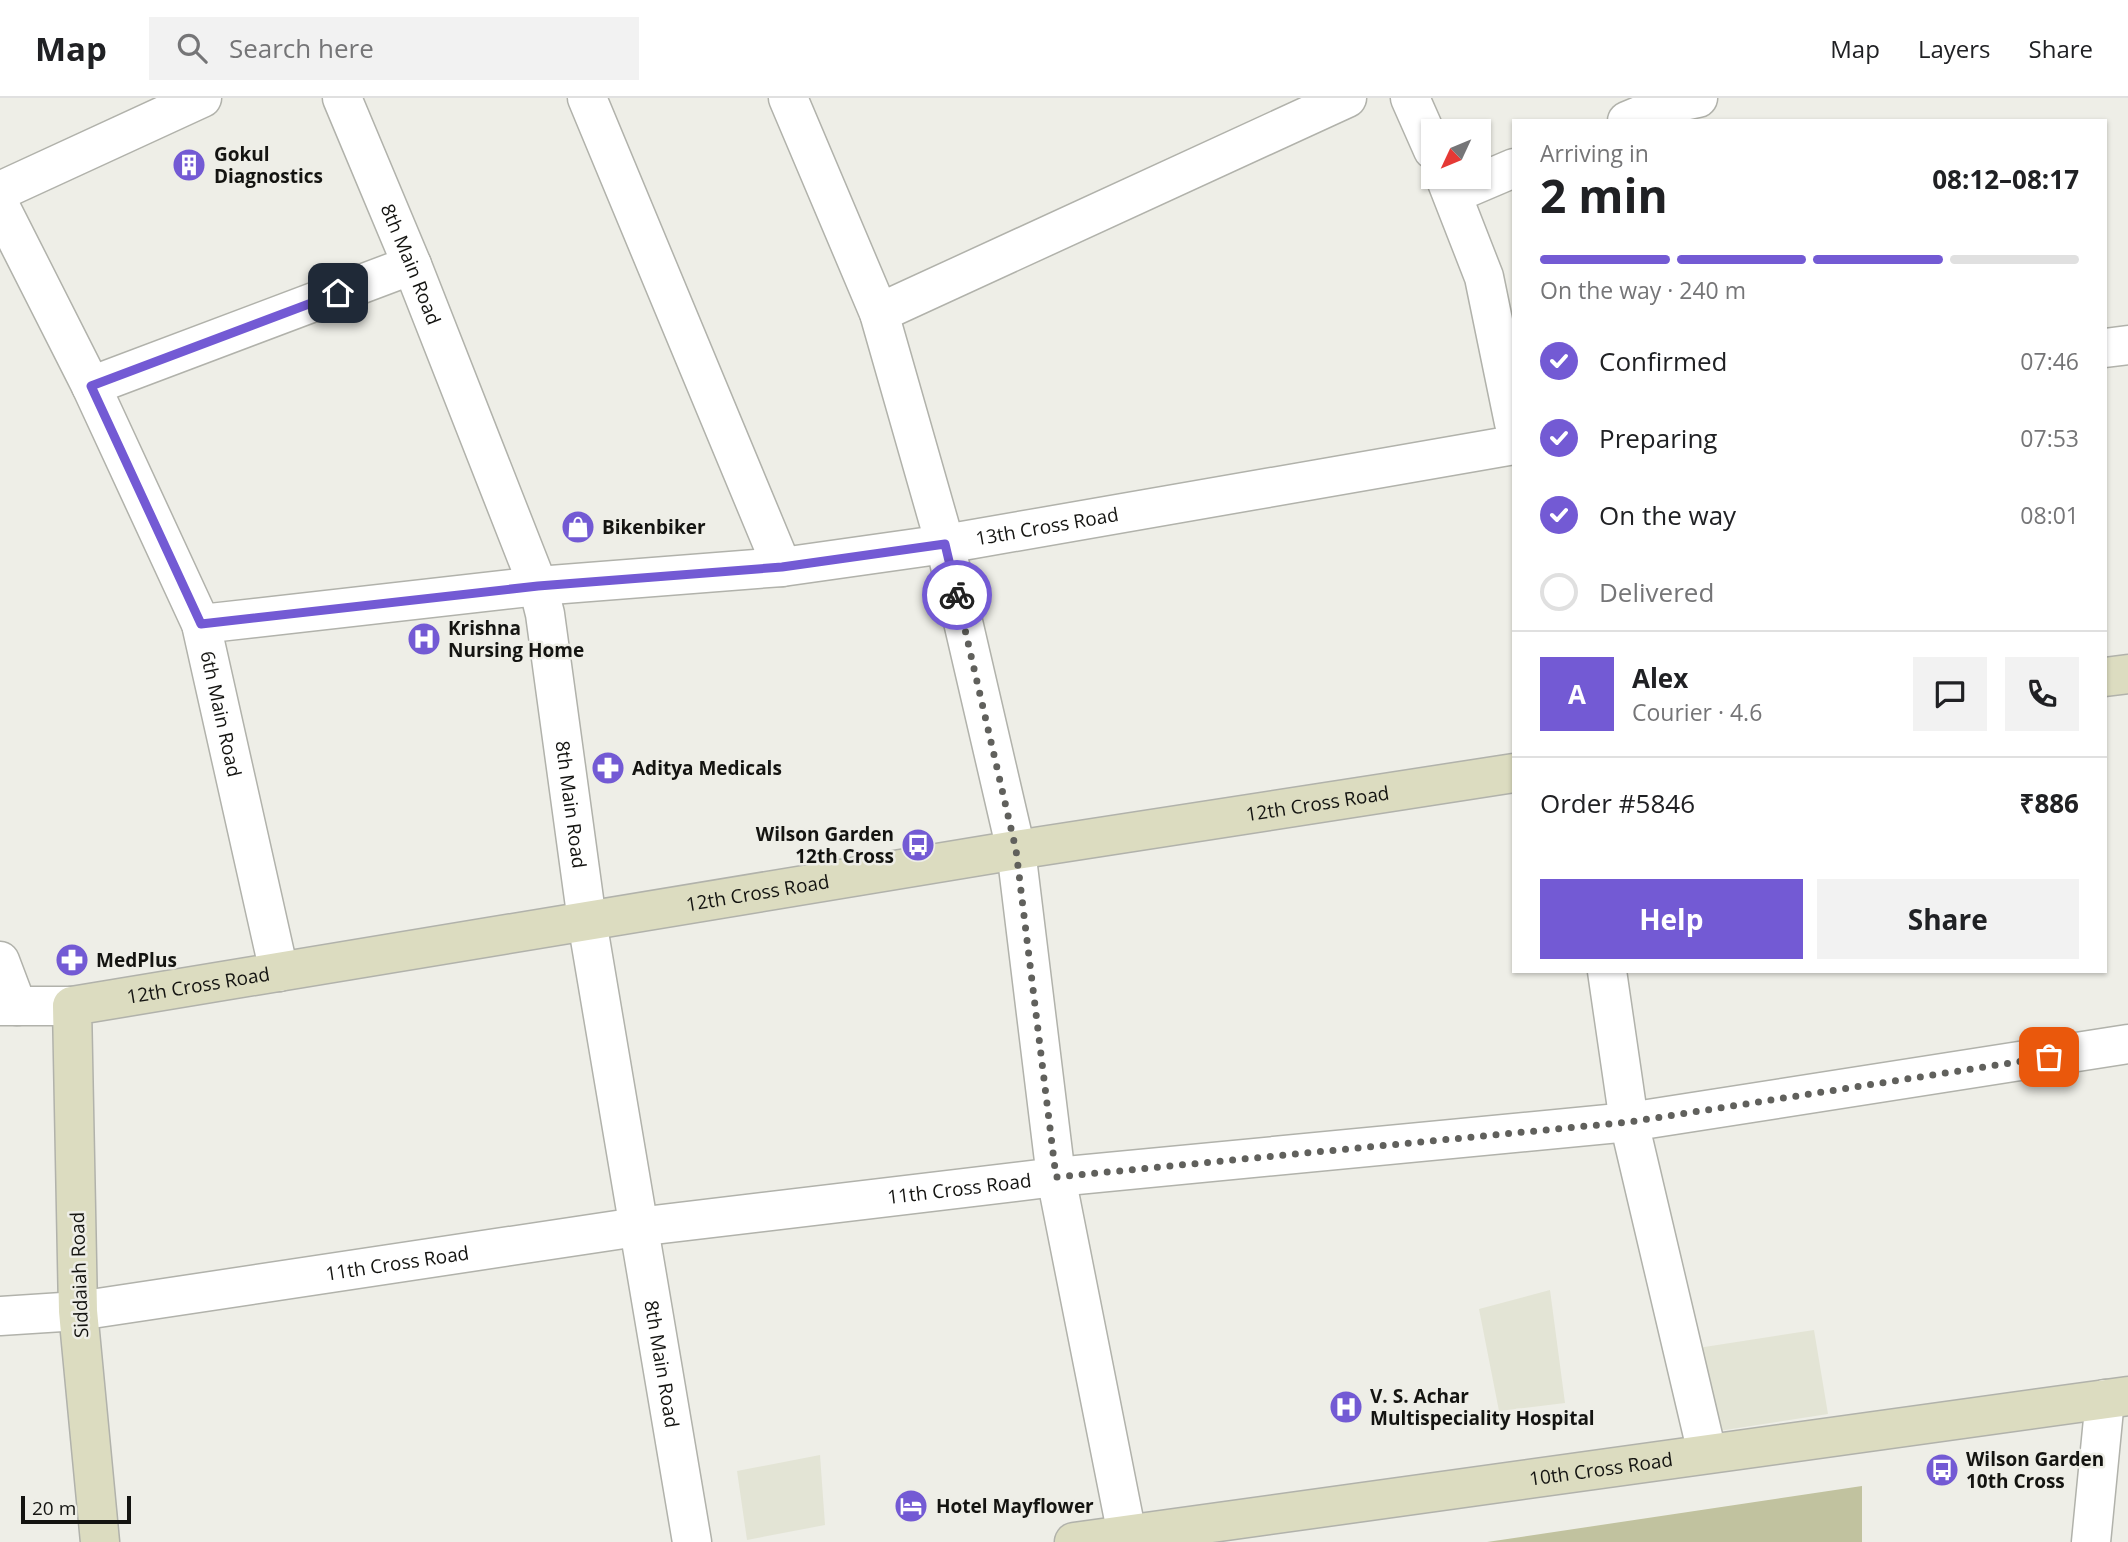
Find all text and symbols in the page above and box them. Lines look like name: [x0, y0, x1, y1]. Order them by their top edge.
search box: [149, 17, 639, 80]
text: Map: [35, 26, 107, 71]
icon: search: [173, 29, 211, 67]
text: Search here: [229, 30, 374, 66]
text: Map: [1830, 32, 1880, 65]
text: Layers: [1918, 32, 1991, 65]
text: Share: [2029, 32, 2093, 65]
north arrow: [1421, 119, 1491, 189]
map controls: [1421, 119, 1491, 189]
text: Arriving in: [1540, 137, 1649, 169]
place label: Gokul Diagnostics: [214, 141, 323, 189]
building icon: Gokul Diagnostics: [170, 146, 208, 184]
text: 08:12–08:17: [1932, 161, 2079, 197]
text: 2 min: [1540, 164, 1668, 226]
street label: 8th Main Road: [375, 200, 447, 329]
pin: [308, 263, 368, 323]
icon: home: [319, 274, 357, 312]
text: On the way · 240 m: [1540, 274, 1746, 306]
icon: check: [1540, 342, 1578, 380]
text: Confirmed: [1599, 343, 1727, 379]
text: 07:46: [2020, 345, 2079, 377]
icon: check: [1540, 419, 1578, 457]
text: Preparing: [1599, 420, 1717, 456]
text: 07:53: [2020, 422, 2079, 454]
icon: check: [1540, 496, 1578, 534]
text: On the way: [1599, 497, 1736, 533]
text: 08:01: [2020, 499, 2079, 531]
street label: 13th Cross Road: [973, 501, 1120, 551]
shop icon: Bikenbiker: [559, 508, 597, 546]
place label: Bikenbiker: [602, 514, 706, 540]
courier: [922, 560, 992, 630]
text: Delivered: [1599, 574, 1714, 610]
icon: bike: [938, 576, 976, 614]
place label: Krishna Nursing Home: [448, 615, 584, 663]
hospital icon: Krishna Nursing Home: [405, 620, 443, 658]
street label: 6th Main Road: [194, 648, 248, 779]
button: chat: [1913, 657, 1987, 731]
button: phone: [2005, 657, 2079, 731]
text: Alex: [1632, 660, 1688, 696]
text: A: [1568, 676, 1586, 712]
text: Courier · 4.6: [1632, 696, 1762, 728]
street label: 8th Main Road: [549, 739, 593, 870]
pharmacy icon: Aditya Medicals: [589, 749, 627, 787]
place label: Aditya Medicals: [632, 755, 782, 781]
street label: 12th Cross Road: [1244, 779, 1391, 827]
text: Order #5846: [1540, 785, 1695, 821]
text: ₹886: [2020, 785, 2079, 821]
place label: Wilson Garden 12th Cross: [756, 821, 894, 869]
bus stop icon: Wilson Garden 12th Cross: [899, 826, 937, 864]
street label: 12th Cross Road: [684, 868, 831, 917]
button: Help: [1540, 879, 1803, 959]
button: Share: [1817, 879, 2079, 959]
pharmacy icon: MedPlus: [53, 941, 91, 979]
place label: MedPlus: [96, 947, 177, 973]
street label: 12th Cross Road: [125, 961, 272, 1010]
pin: [2019, 1027, 2079, 1087]
icon: bag: [2030, 1038, 2068, 1076]
street label: 11th Cross Road: [886, 1167, 1033, 1210]
street label: Siddaiah Road: [64, 1211, 94, 1339]
street label: 11th Cross Road: [324, 1239, 471, 1287]
street label: 8th Main Road: [638, 1298, 685, 1430]
place label: V. S. Achar Multispeciality Hospital: [1370, 1383, 1595, 1431]
hospital icon: V. S. Achar Multispeciality Hospital: [1327, 1388, 1365, 1426]
street label: 10th Cross Road: [1528, 1446, 1674, 1492]
place label: Wilson Garden 10th Cross: [1966, 1446, 2104, 1494]
bus stop icon: Wilson Garden 10th Cross: [1923, 1451, 1961, 1489]
hotel icon: Hotel Mayflower: [892, 1487, 930, 1525]
scale bar: [21, 1493, 131, 1525]
place label: Hotel Mayflower: [936, 1493, 1094, 1519]
text: 20 m: [32, 1495, 76, 1521]

